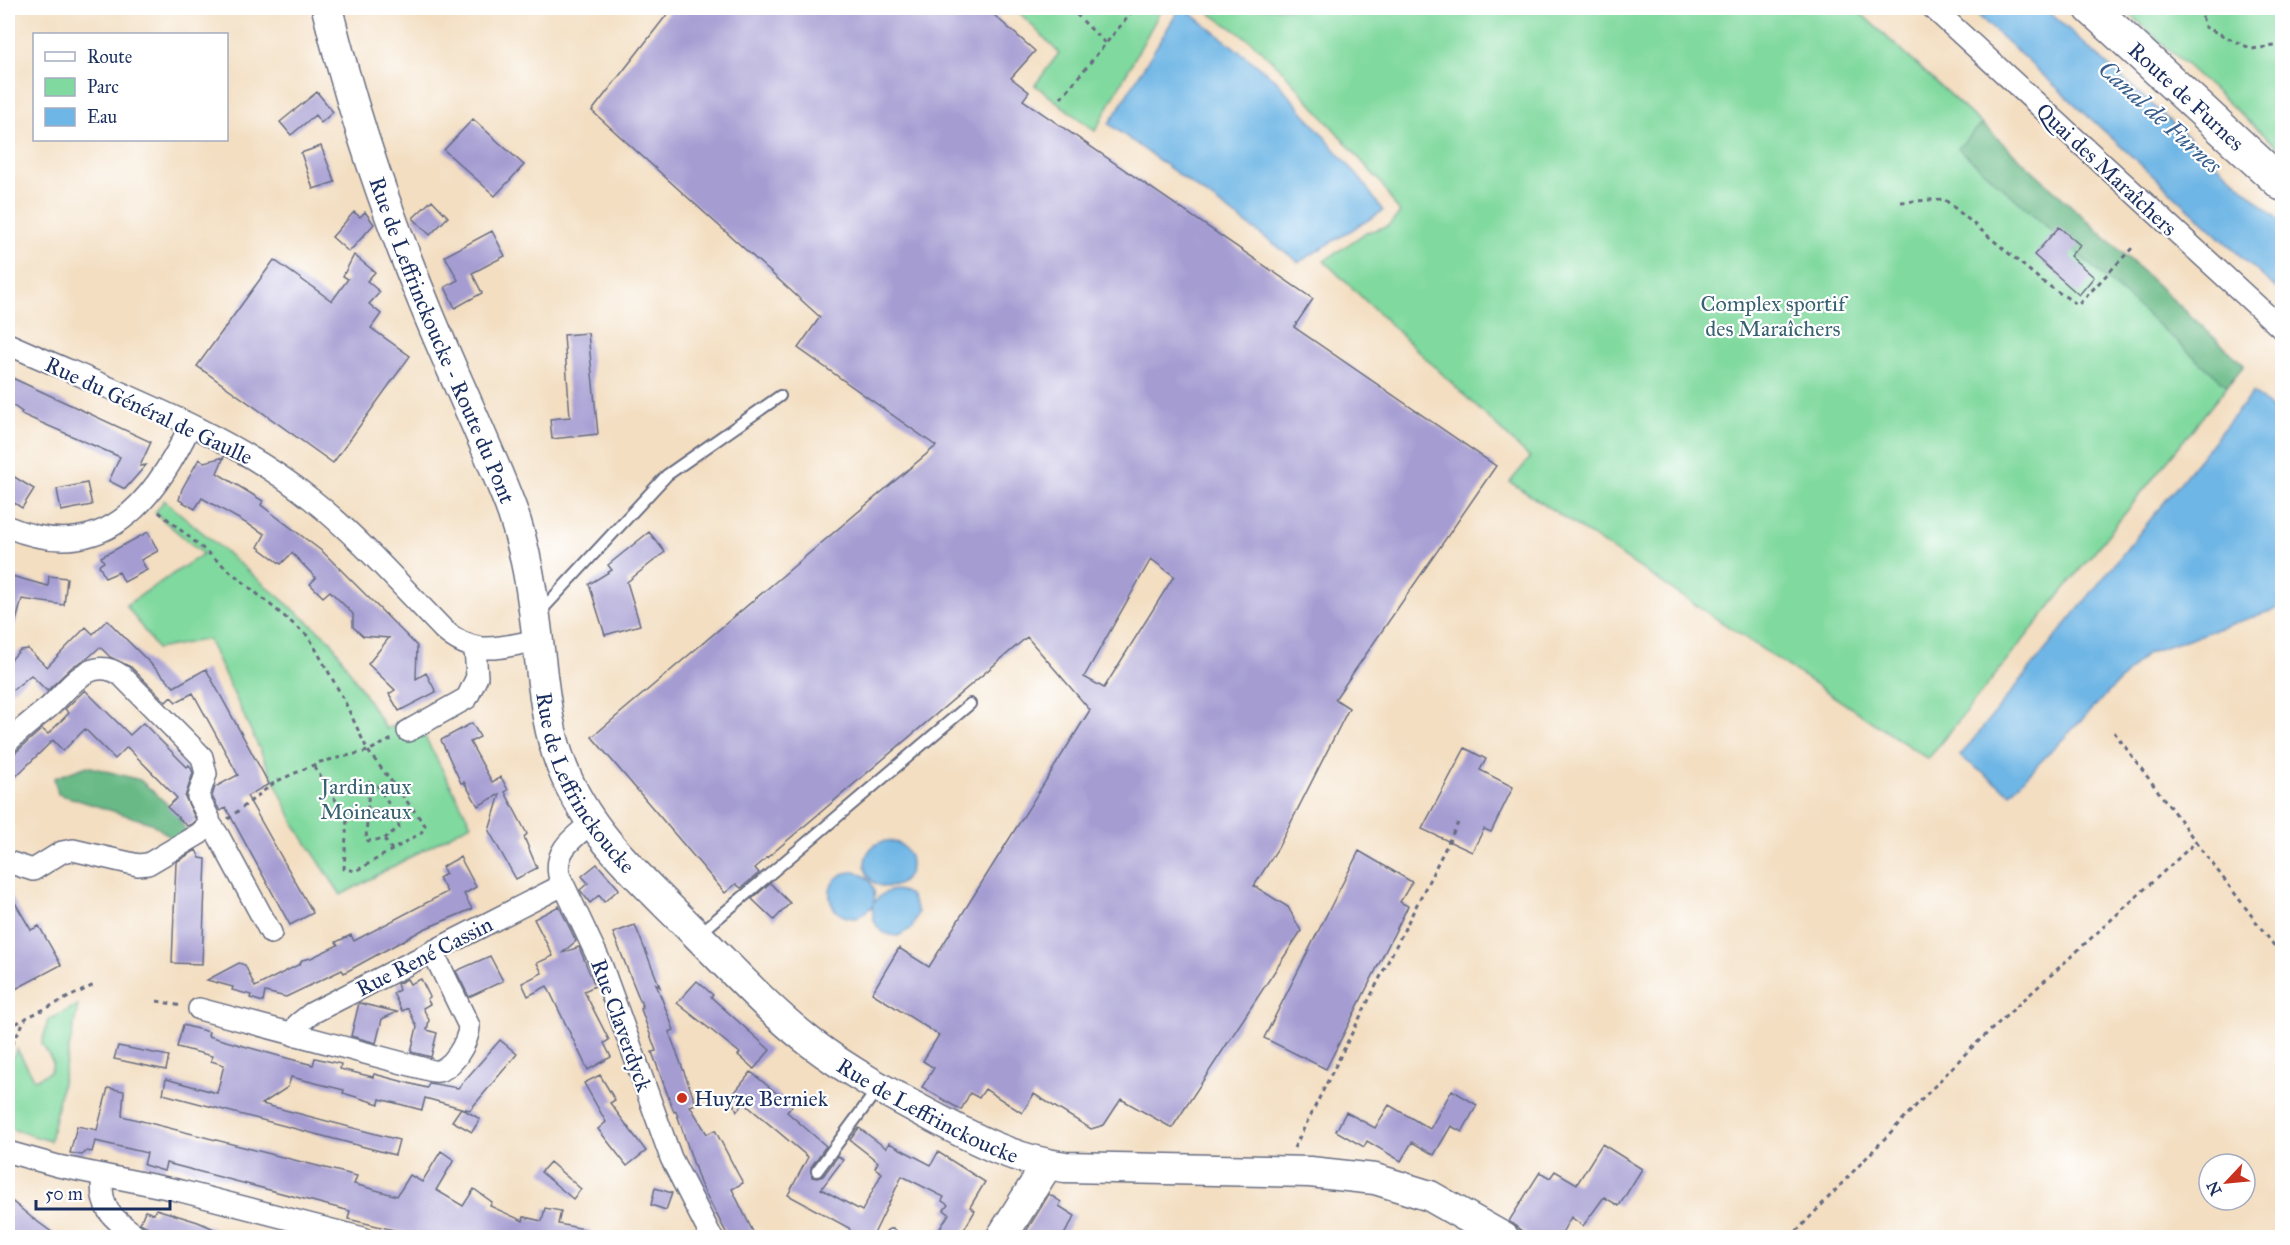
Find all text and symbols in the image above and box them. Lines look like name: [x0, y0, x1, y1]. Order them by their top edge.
legend: [33, 33, 228, 141]
street label: Route de Furnes: [2123, 36, 2250, 157]
text: Route: [87, 46, 132, 68]
water label: Canal de Furnes: [2092, 54, 2228, 181]
text: Parc: [87, 76, 119, 98]
street label: Quai des Maraîchers: [2031, 97, 2183, 242]
text: Eau: [87, 106, 117, 128]
street label: Rue de Leffrinckoucke - Route du Pont: [363, 173, 521, 508]
park label: Complex sportif des Maraîchers: [1701, 290, 1849, 342]
street label: Rue du Général de Gaulle: [41, 350, 257, 470]
street label: Rue de Leffrinckoucke: [530, 690, 641, 879]
park label: Jardin aux Moineaux: [319, 773, 412, 825]
street label: Rue René Cassin: [351, 910, 497, 1002]
street label: Rue Claverdyck: [585, 955, 658, 1096]
street label: Rue de Leffrinckoucke: [832, 1052, 1022, 1169]
place label: Huyze Berniek: [694, 1085, 829, 1112]
marker: Huyze Berniek: [675, 1091, 689, 1105]
north arrow: [2197, 1152, 2257, 1212]
scale bar: [36, 1173, 170, 1211]
text: N: [2202, 1178, 2225, 1199]
text: 50 m: [45, 1183, 83, 1205]

